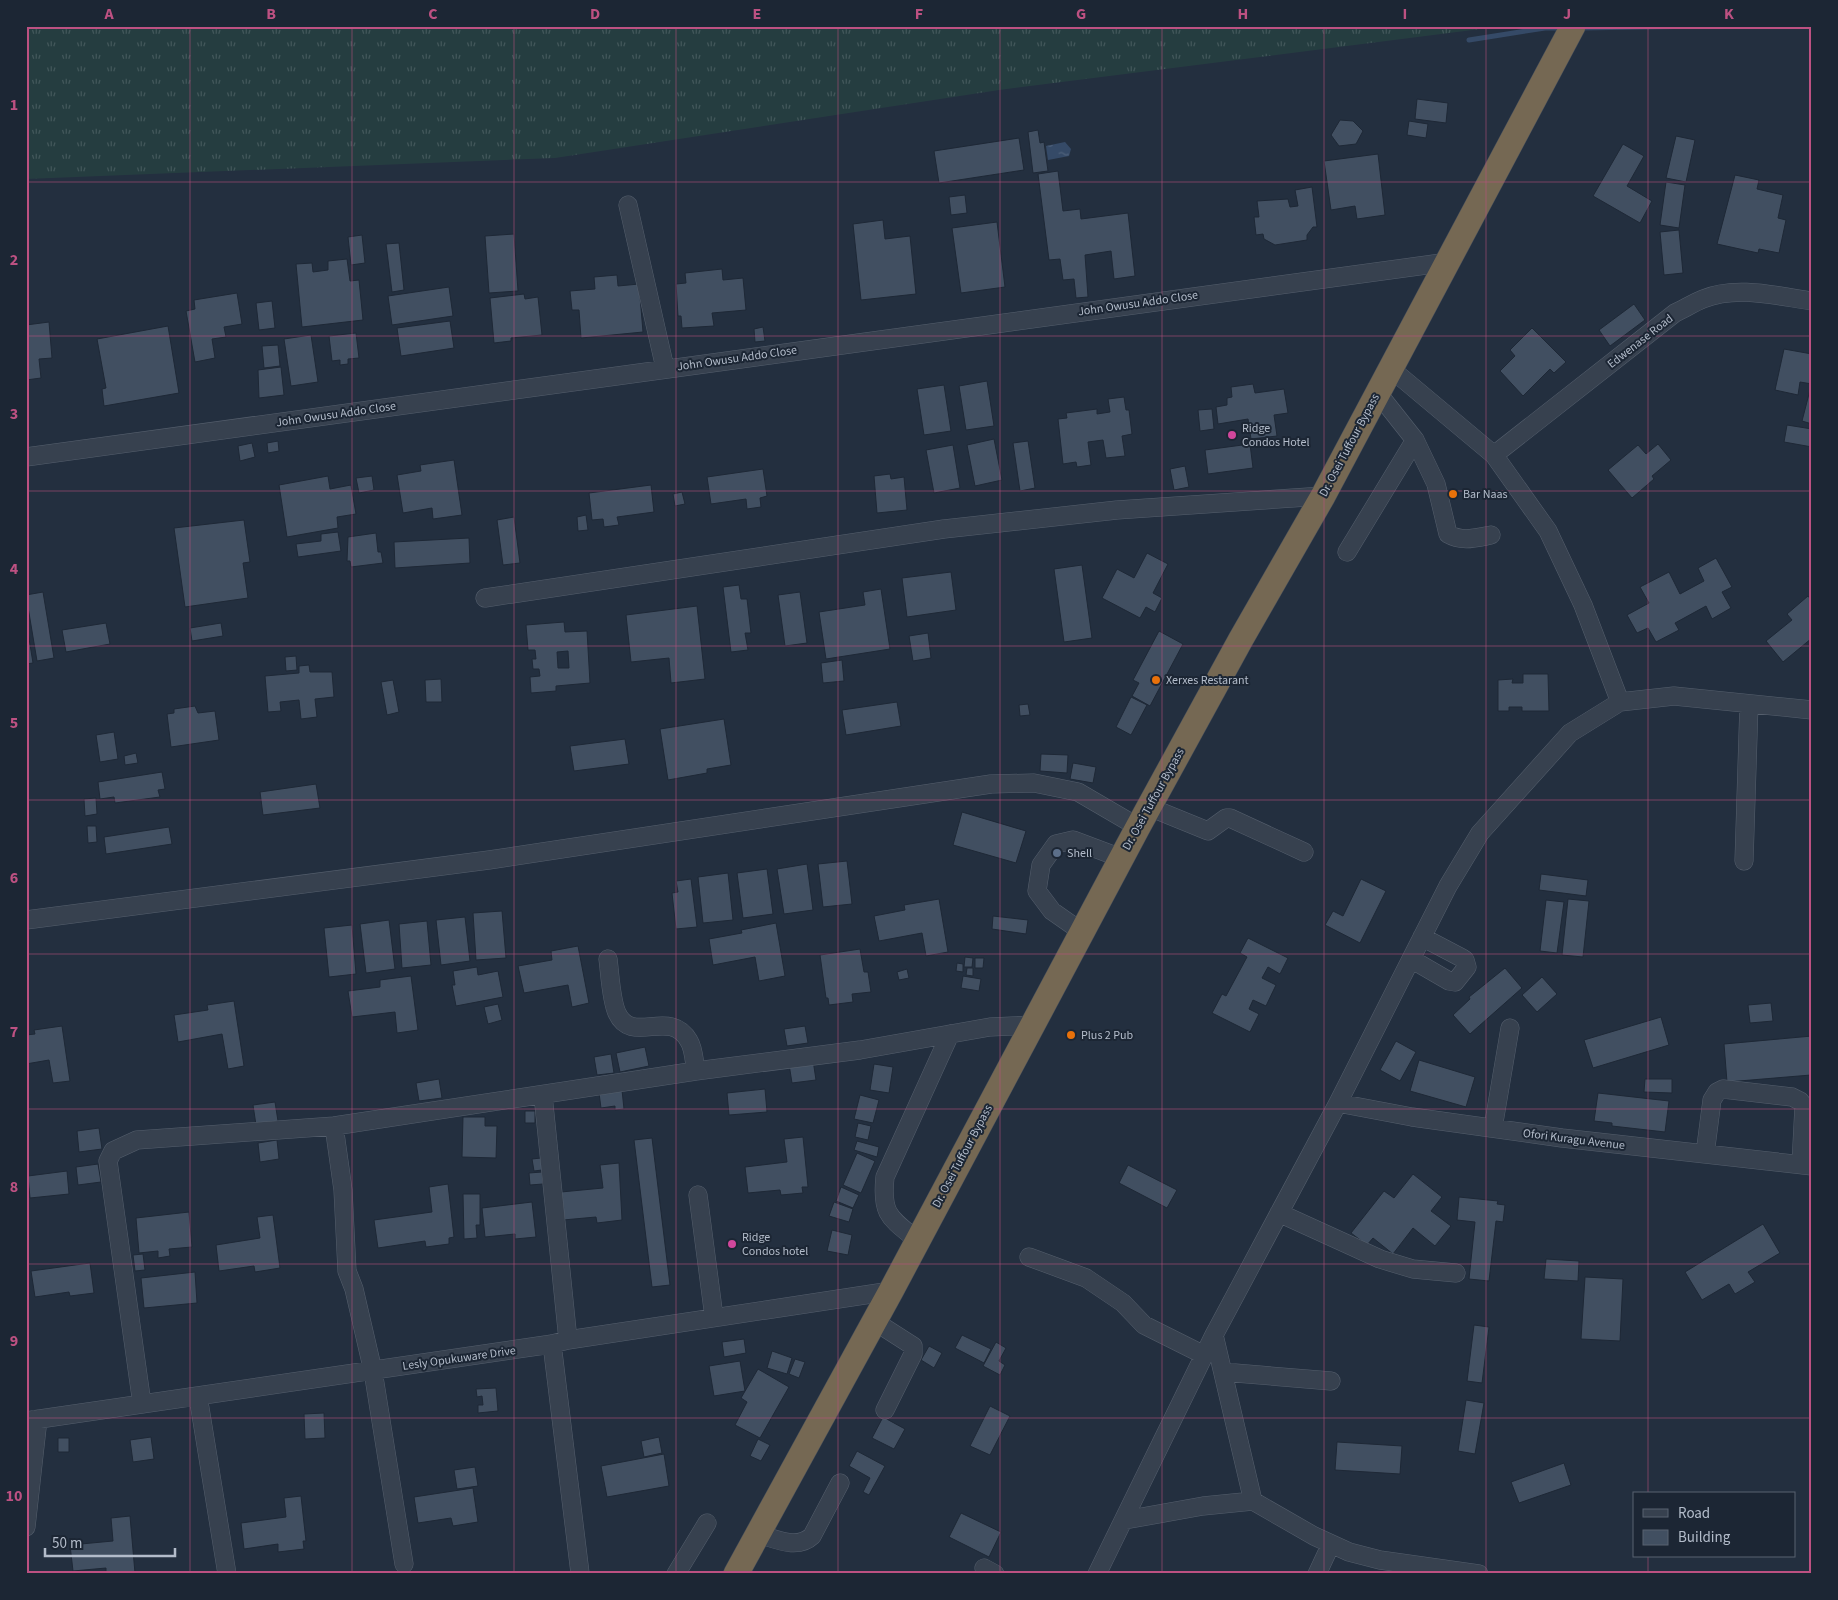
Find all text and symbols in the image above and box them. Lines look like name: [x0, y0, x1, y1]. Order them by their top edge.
text: A: [103, 3, 114, 25]
text: B: [266, 3, 276, 25]
text: C: [428, 3, 438, 25]
text: D: [590, 3, 600, 25]
text: E: [753, 3, 761, 25]
text: F: [915, 3, 923, 25]
text: G: [1076, 3, 1086, 25]
text: H: [1238, 3, 1248, 25]
text: I: [1403, 3, 1407, 25]
text: J: [1563, 3, 1571, 25]
text: K: [1724, 3, 1734, 25]
text: 1: [10, 94, 18, 116]
text: 2: [10, 249, 18, 271]
street label: John Owusu Addo Close: [1077, 287, 1199, 320]
street label: Edwenase Road: [1604, 310, 1677, 372]
street label: John Owusu Addo Close: [676, 342, 798, 375]
street label: Dr. Osei Tuffour Bypass: [1315, 391, 1384, 500]
street label: John Owusu Addo Close: [275, 398, 397, 431]
text: 3: [10, 403, 18, 425]
place label: Ridge Condos Hotel: [1242, 420, 1310, 451]
marker: Ridge Condos Hotel: [1226, 429, 1238, 441]
place label: Bar Naas: [1463, 486, 1508, 503]
marker: Bar Naas: [1447, 488, 1459, 500]
text: 4: [10, 558, 19, 580]
place label: Xerxes Restarant: [1166, 672, 1249, 689]
marker: Xerxes Restarant: [1150, 674, 1162, 686]
text: 5: [10, 712, 18, 734]
street label: Dr. Osei Tuffour Bypass: [1118, 745, 1189, 853]
place label: Shell: [1067, 845, 1092, 862]
marker: Shell: [1051, 847, 1063, 859]
text: 6: [10, 867, 18, 889]
text: 7: [10, 1021, 18, 1043]
place label: Plus 2 Pub: [1081, 1027, 1133, 1044]
marker: Plus 2 Pub: [1065, 1029, 1077, 1041]
street label: Dr. Osei Tuffour Bypass: [928, 1102, 997, 1211]
street label: Ofori Kuragu Avenue: [1522, 1125, 1626, 1154]
text: 8: [10, 1176, 18, 1198]
place label: Ridge Condos hotel: [742, 1229, 808, 1260]
marker: Ridge Condos hotel: [726, 1238, 738, 1250]
text: 9: [10, 1330, 18, 1352]
street label: Lesly Opukuware Drive: [401, 1342, 517, 1375]
text: 10: [6, 1485, 22, 1507]
legend: [1633, 1492, 1796, 1558]
text: Road: [1678, 1503, 1710, 1524]
scale bar: [45, 1525, 175, 1557]
text: Building: [1678, 1527, 1731, 1548]
text: 50 m: [52, 1533, 82, 1554]

